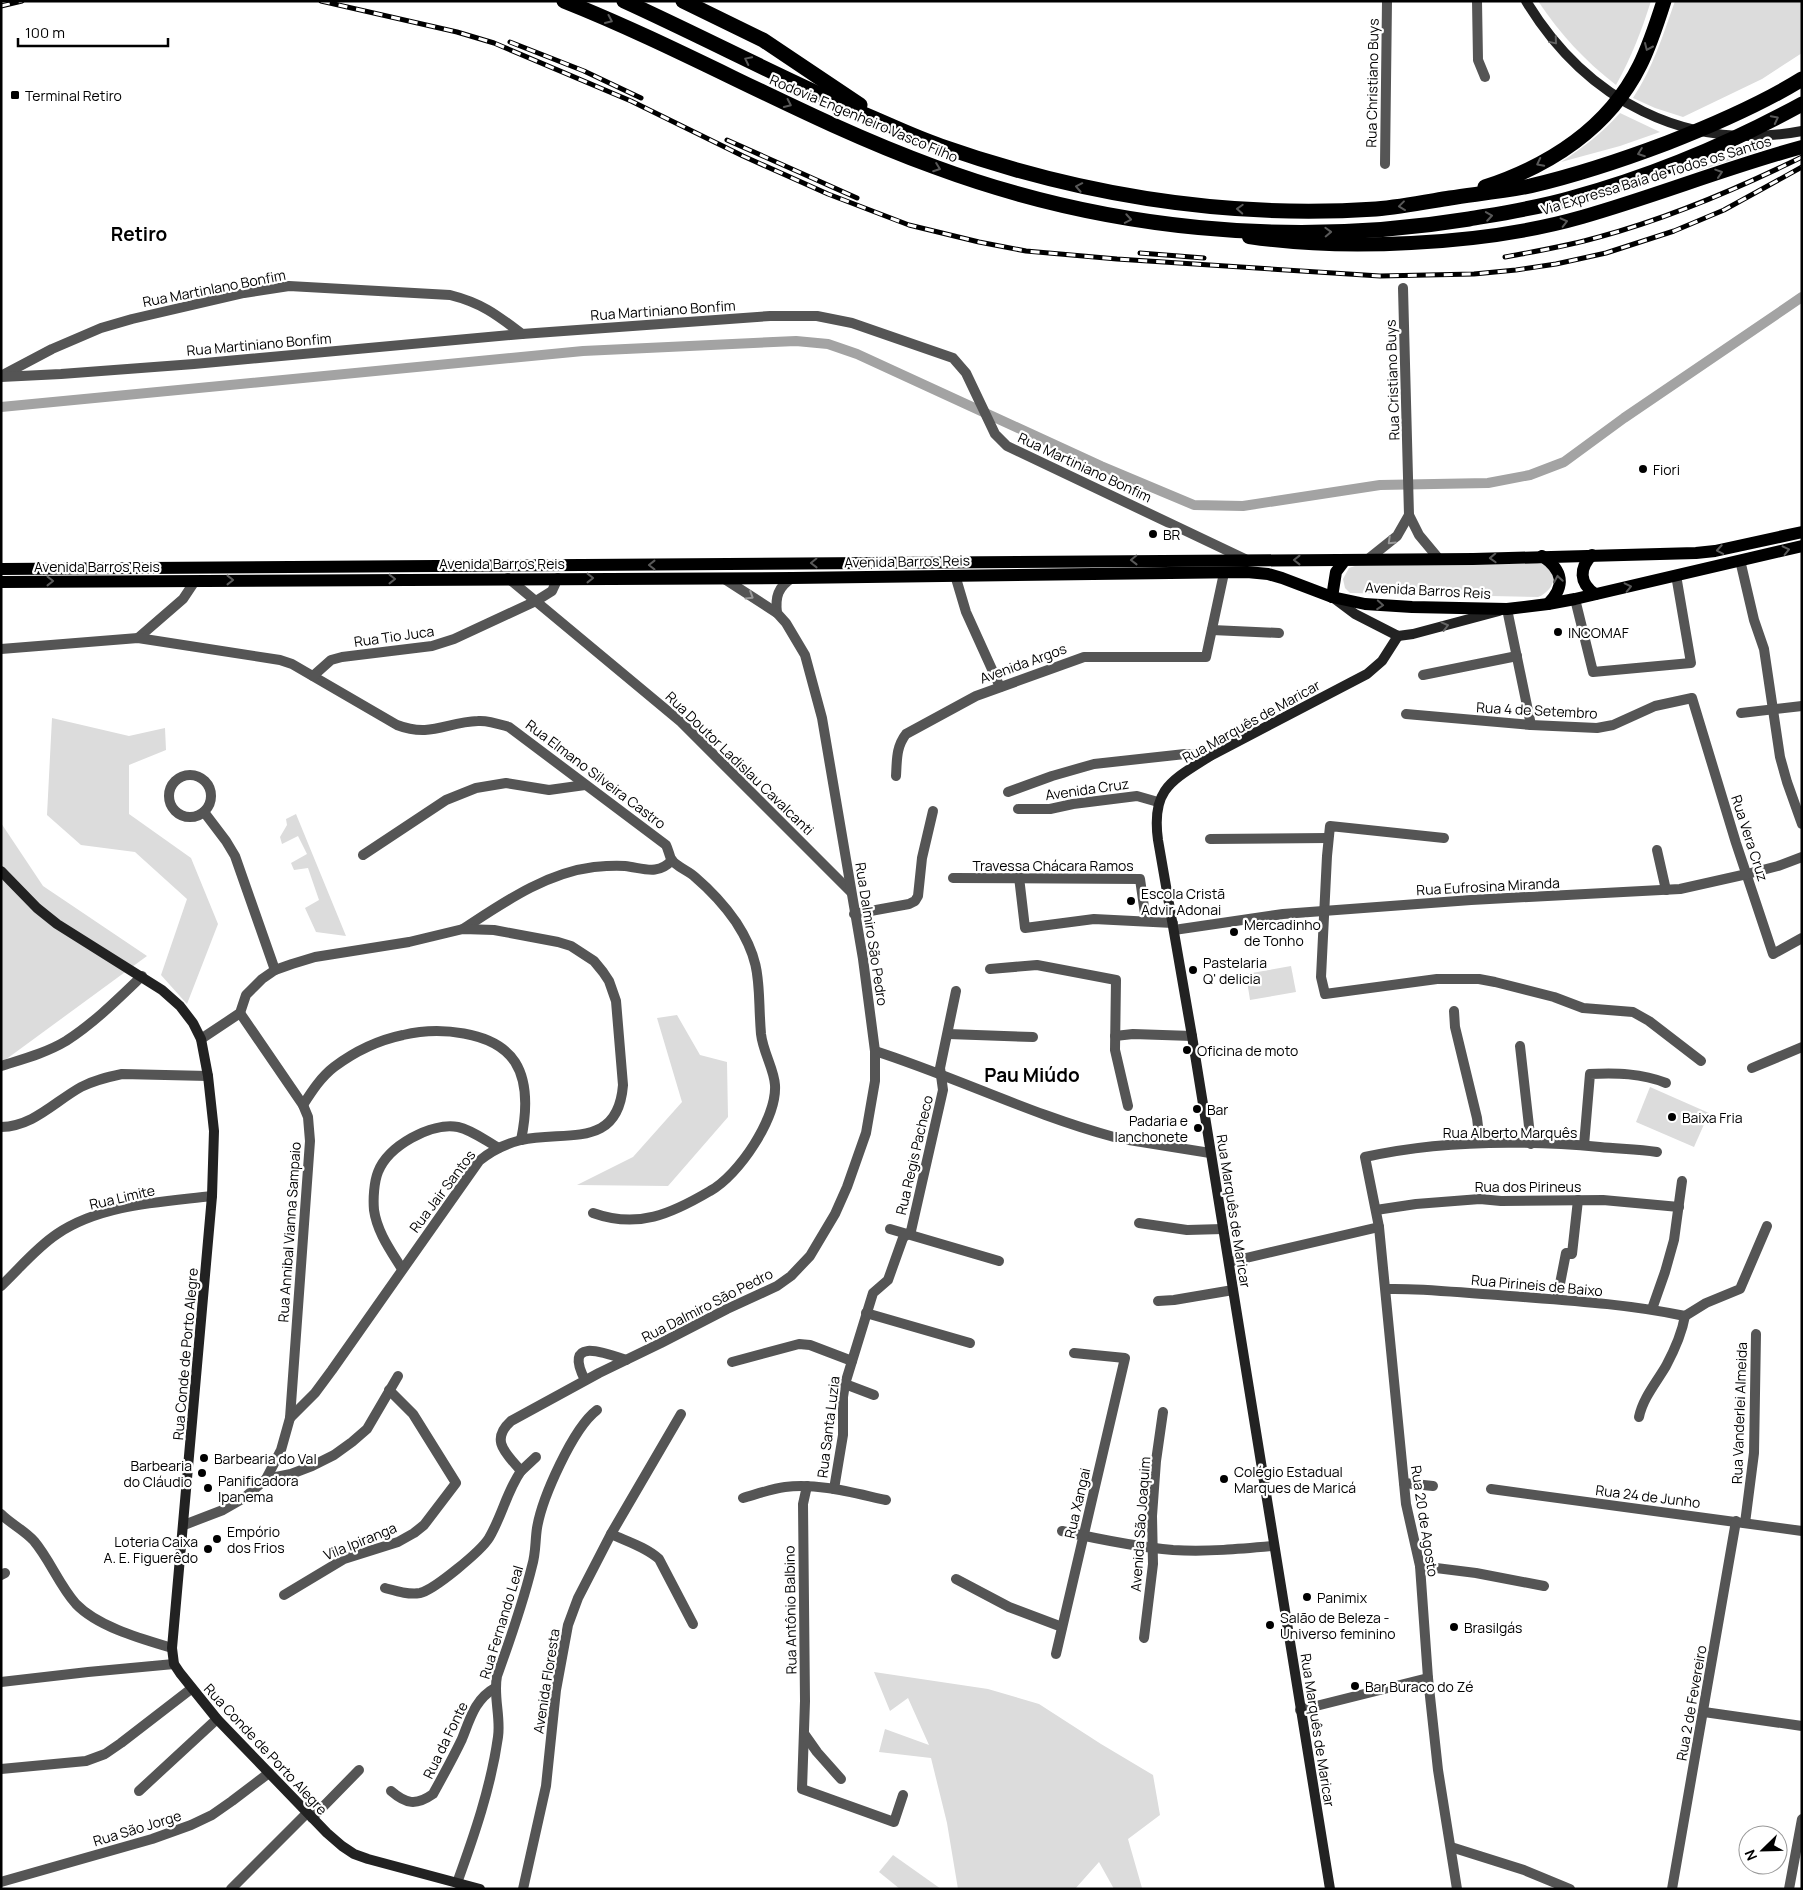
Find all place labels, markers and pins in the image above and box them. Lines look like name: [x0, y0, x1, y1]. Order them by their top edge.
place label: Terminal Retiro: [25, 86, 122, 105]
marker: Terminal Retiro: [9, 89, 21, 101]
place label: Fiori: [1653, 460, 1680, 479]
marker: Fiori: [1637, 463, 1649, 475]
place label: BR: [1163, 525, 1181, 544]
marker: BR: [1147, 528, 1159, 540]
place label: INCOMAF: [1568, 623, 1629, 642]
marker: INCOMAF: [1552, 626, 1564, 638]
place label: Escola Cristã Advir Adonai: [1141, 884, 1225, 919]
marker: Escola Cristã Advir Adonai: [1125, 895, 1137, 907]
place label: Mercadinho de Tonho: [1244, 915, 1321, 950]
marker: Mercadinho de Tonho: [1228, 926, 1240, 938]
place label: Pastelaria Q' delicia: [1203, 953, 1267, 988]
marker: Pastelaria Q' delicia: [1187, 964, 1199, 976]
place label: Oficina de moto: [1197, 1041, 1298, 1060]
marker: Oficina de moto: [1181, 1044, 1193, 1056]
place label: Bar: [1207, 1100, 1228, 1119]
marker: Bar: [1191, 1103, 1203, 1115]
place label: Baixa Fria: [1682, 1108, 1742, 1127]
place label: Padaria e lanchonete: [1114, 1111, 1188, 1146]
marker: Baixa Fria: [1666, 1111, 1678, 1123]
marker: Padaria e lanchonete: [1192, 1122, 1204, 1134]
place label: Barbearia do Val: [214, 1449, 317, 1468]
marker: Barbearia do Val: [198, 1452, 210, 1464]
place label: Barbearia do Cláudio: [123, 1456, 192, 1491]
place label: Colégio Estadual Marques de Maricá: [1234, 1462, 1356, 1497]
marker: Barbearia do Cláudio: [196, 1467, 208, 1479]
place label: Panificadora Ipanema: [218, 1471, 299, 1506]
marker: Colégio Estadual Marques de Maricá: [1218, 1473, 1230, 1485]
marker: Panificadora Ipanema: [202, 1482, 214, 1494]
place label: Empório dos Frios: [227, 1522, 285, 1557]
place label: Loteria Caixa A. E. Figuerêdo: [104, 1532, 198, 1567]
marker: Empório dos Frios: [211, 1533, 223, 1545]
marker: Loteria Caixa A. E. Figuerêdo: [202, 1543, 214, 1555]
place label: Panimix: [1317, 1588, 1368, 1607]
marker: Panimix: [1301, 1591, 1313, 1603]
place label: Salão de Beleza - Universo feminino: [1280, 1608, 1396, 1643]
place label: Brasilgás: [1464, 1618, 1522, 1637]
marker: Salão de Beleza - Universo feminino: [1264, 1619, 1276, 1631]
marker: Brasilgás: [1448, 1621, 1460, 1633]
place label: Bar Buraco do Zé: [1365, 1677, 1473, 1696]
marker: Bar Buraco do Zé: [1349, 1680, 1361, 1692]

